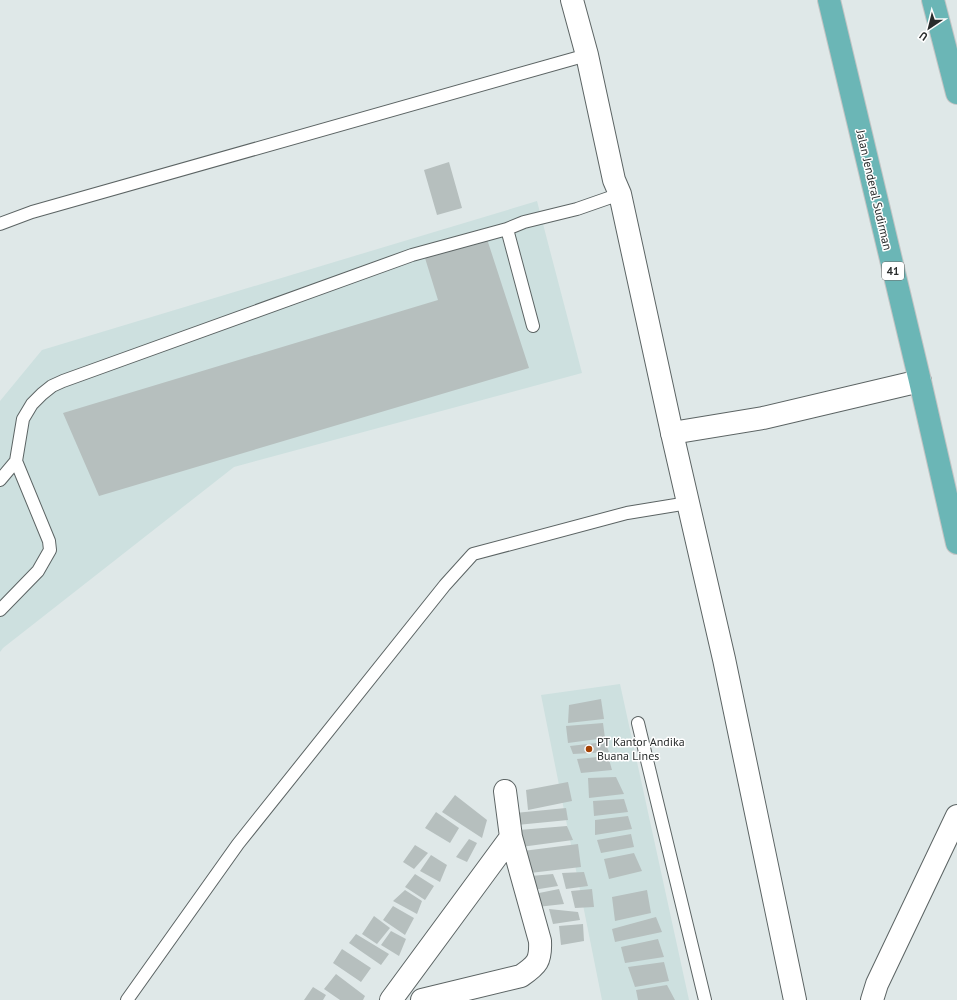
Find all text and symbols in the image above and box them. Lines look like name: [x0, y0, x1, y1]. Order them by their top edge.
north arrow: [909, 8, 949, 48]
text: U: [916, 28, 930, 44]
street label: Jalan Jenderal Sudirman: [853, 127, 896, 251]
road number: 41: [882, 262, 904, 280]
place label: PT Kantor Andika Buana Lines: [597, 734, 685, 763]
marker: PT Kantor Andika Buana Lines: [584, 744, 594, 754]

